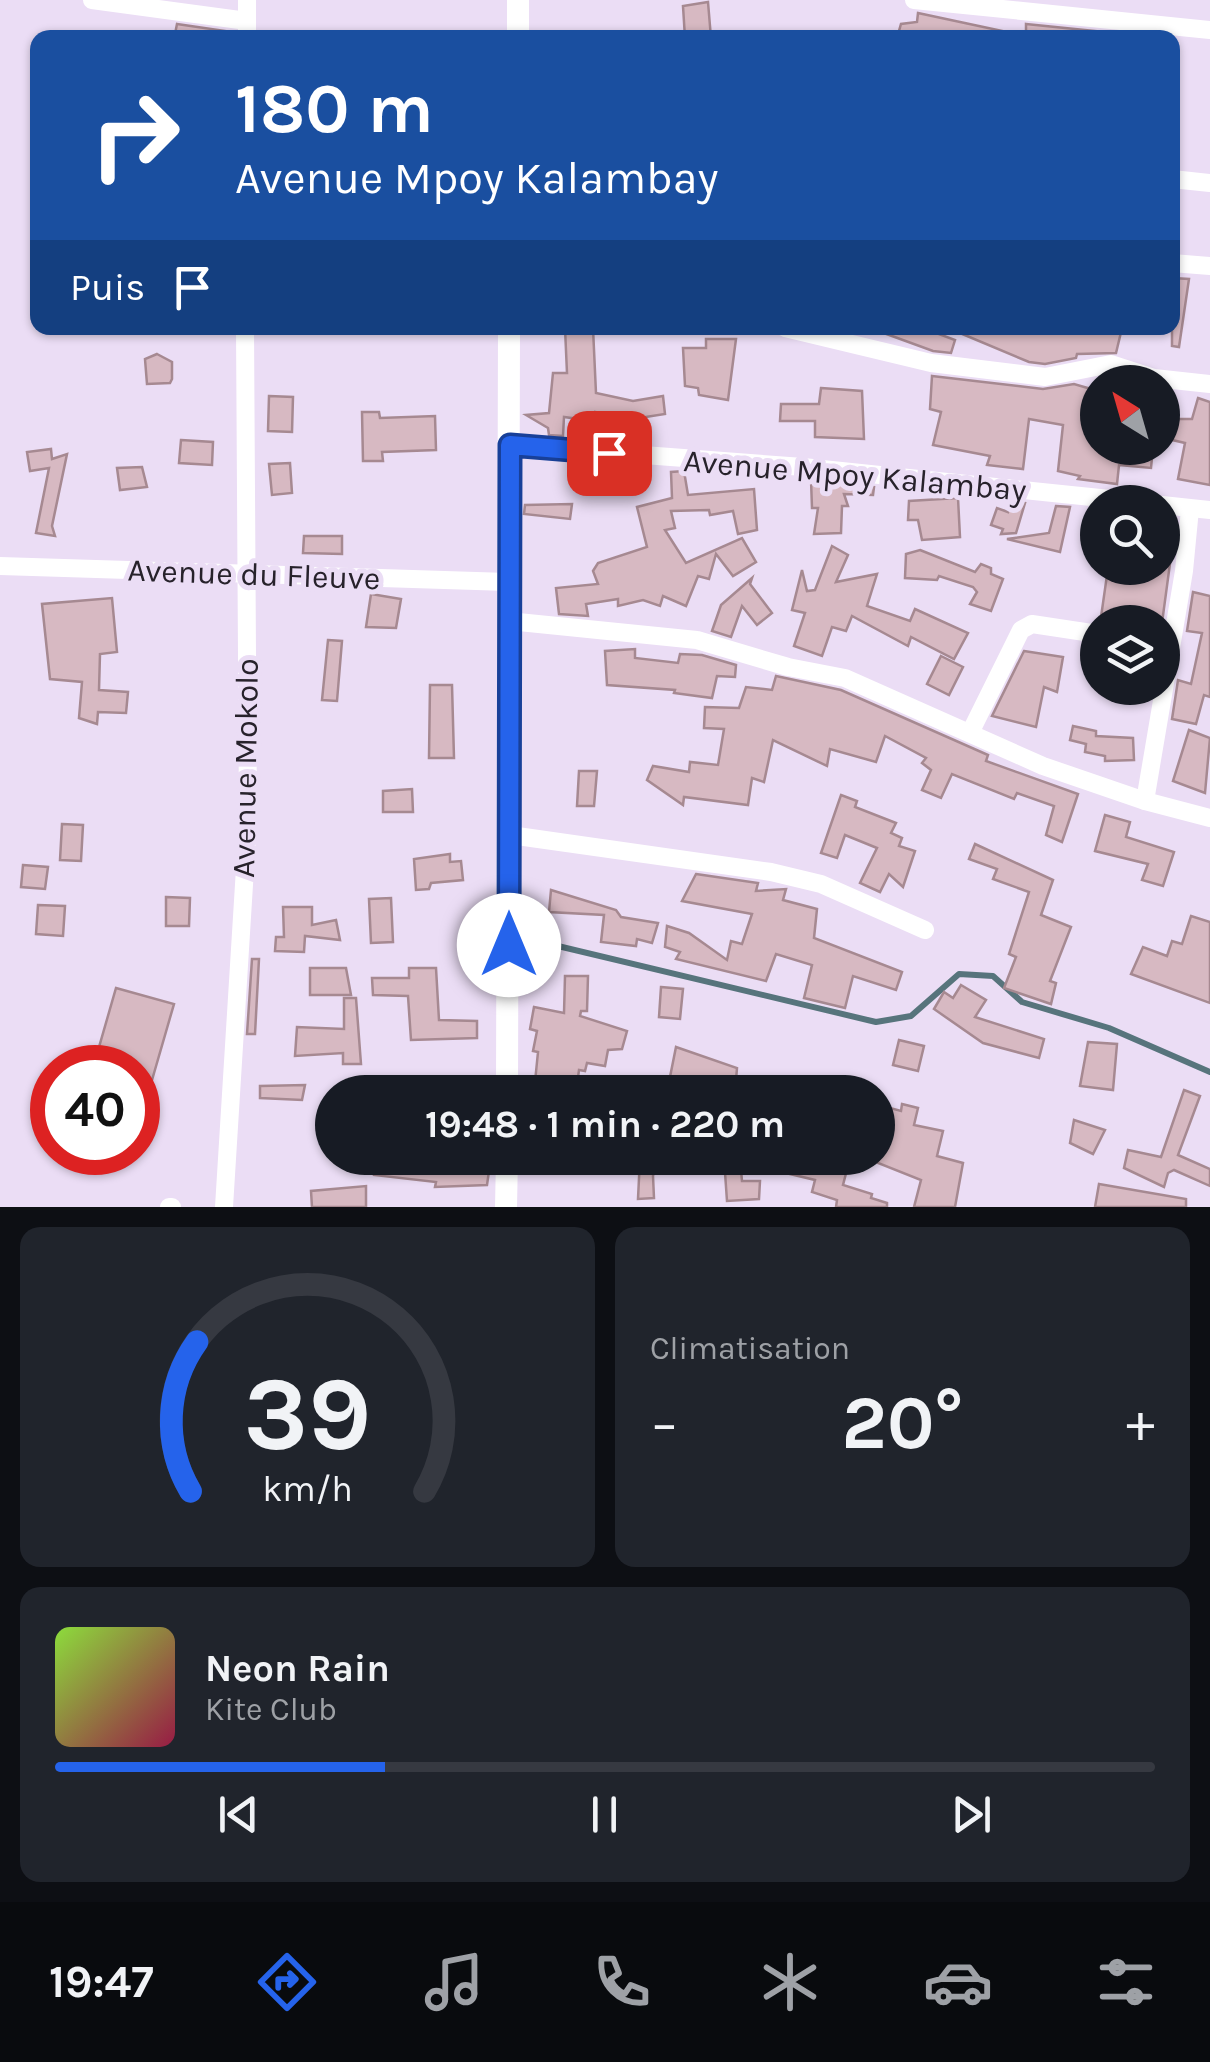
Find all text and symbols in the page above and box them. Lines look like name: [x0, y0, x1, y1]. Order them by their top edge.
text: 180 m: [235, 68, 434, 150]
icon: right: [70, 70, 200, 200]
text: Avenue Mpoy Kalambay: [235, 152, 718, 204]
icon: arrive: [165, 260, 220, 315]
text: Puis: [70, 265, 145, 310]
north arrow: [1080, 365, 1180, 465]
map controls: [1080, 365, 1180, 705]
pin: [567, 411, 652, 496]
icon: arrive: [582, 426, 637, 481]
street label: Avenue Mpoy Kalambay: [682, 442, 1028, 509]
button: search: [1080, 485, 1180, 585]
street label: Avenue du Fleuve: [127, 552, 381, 597]
button: layers: [1080, 605, 1180, 705]
street label: Avenue Mokolo: [225, 658, 266, 878]
position arrow: [457, 893, 561, 997]
speed limit sign: 40: [30, 1045, 160, 1175]
text: 19:48 · 1 min · 220 m: [425, 1102, 785, 1147]
text: Climatisation: [650, 1330, 850, 1367]
text: 39: [243, 1354, 372, 1475]
text: 20°: [842, 1379, 963, 1467]
text: −: [650, 1391, 679, 1455]
text: +: [1126, 1391, 1155, 1455]
text: km/h: [262, 1468, 353, 1510]
text: Neon Rain: [205, 1646, 390, 1691]
text: Kite Club: [205, 1691, 337, 1728]
icon: previous: [211, 1787, 266, 1842]
icon: pause: [577, 1787, 632, 1842]
icon: next: [944, 1787, 999, 1842]
icon: directions: [252, 1947, 322, 2017]
icon: music: [419, 1947, 489, 2017]
icon: phone: [587, 1947, 657, 2017]
icon: climate: [755, 1947, 825, 2017]
icon: car: [923, 1947, 993, 2017]
icon: filters: [1091, 1947, 1161, 2017]
text: 19:47: [49, 1956, 154, 2008]

